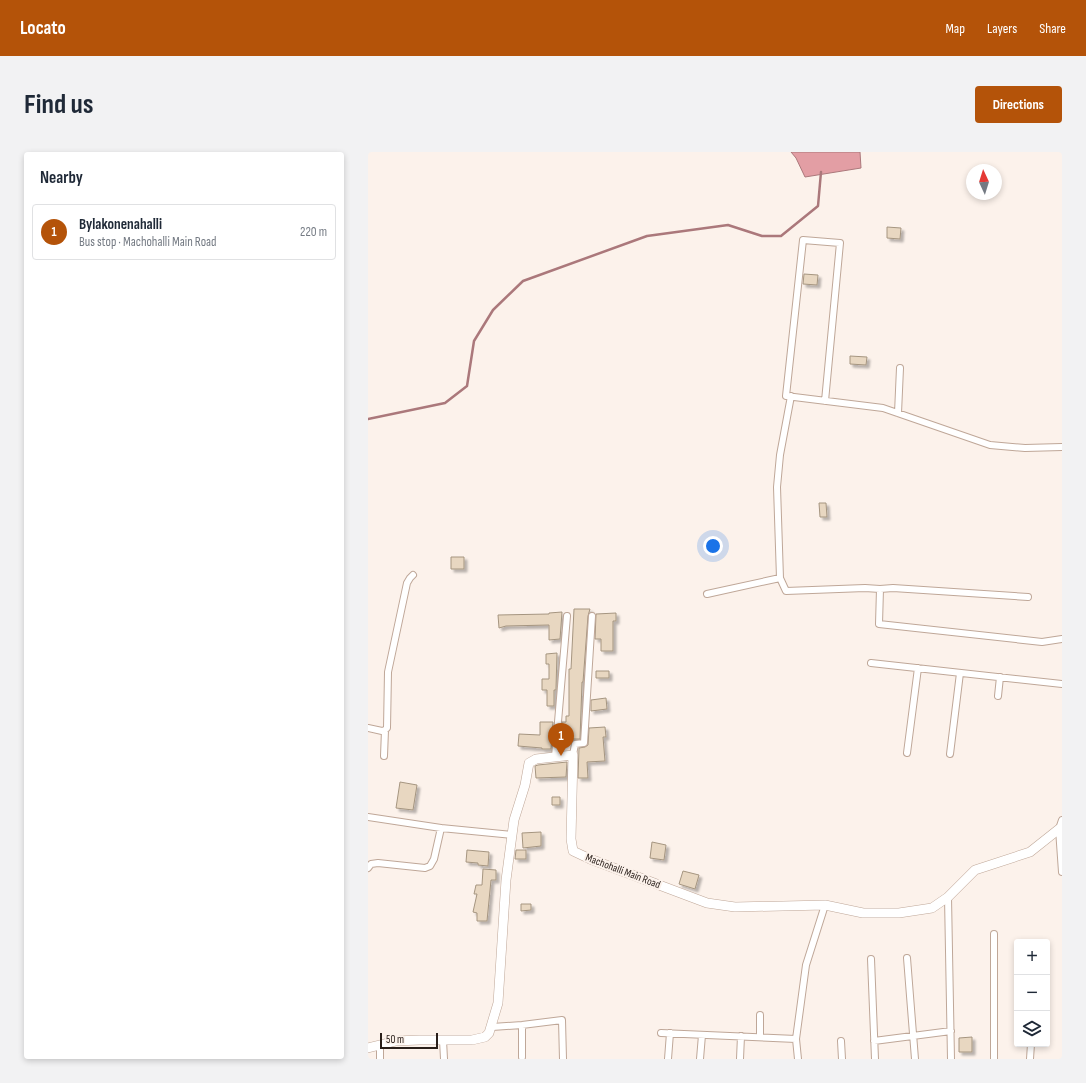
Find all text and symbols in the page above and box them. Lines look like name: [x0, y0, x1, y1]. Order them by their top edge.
text: Locato: [20, 17, 66, 40]
text: Map: [945, 20, 965, 37]
text: Layers: [987, 20, 1017, 37]
text: Share: [1039, 20, 1066, 37]
button: Directions: [975, 86, 1062, 123]
text: Find us: [24, 88, 93, 121]
north arrow: [966, 164, 1002, 200]
text: Nearby: [40, 168, 83, 188]
text: Bylakonenahalli: [79, 215, 162, 234]
text: 1: [51, 224, 57, 240]
text: 220 m: [300, 224, 327, 240]
text: Bus stop · Machohalli Main Road: [79, 234, 216, 250]
your location: [703, 536, 723, 556]
pin: 1: [548, 723, 574, 756]
street label: Machohalli Main Road: [584, 851, 663, 891]
map controls: [1014, 939, 1050, 1047]
button: +: [1014, 939, 1050, 975]
button: −: [1014, 975, 1050, 1011]
button: layers: [1014, 1011, 1050, 1047]
scale bar: [380, 1031, 438, 1050]
text: 50 m: [386, 1033, 404, 1046]

